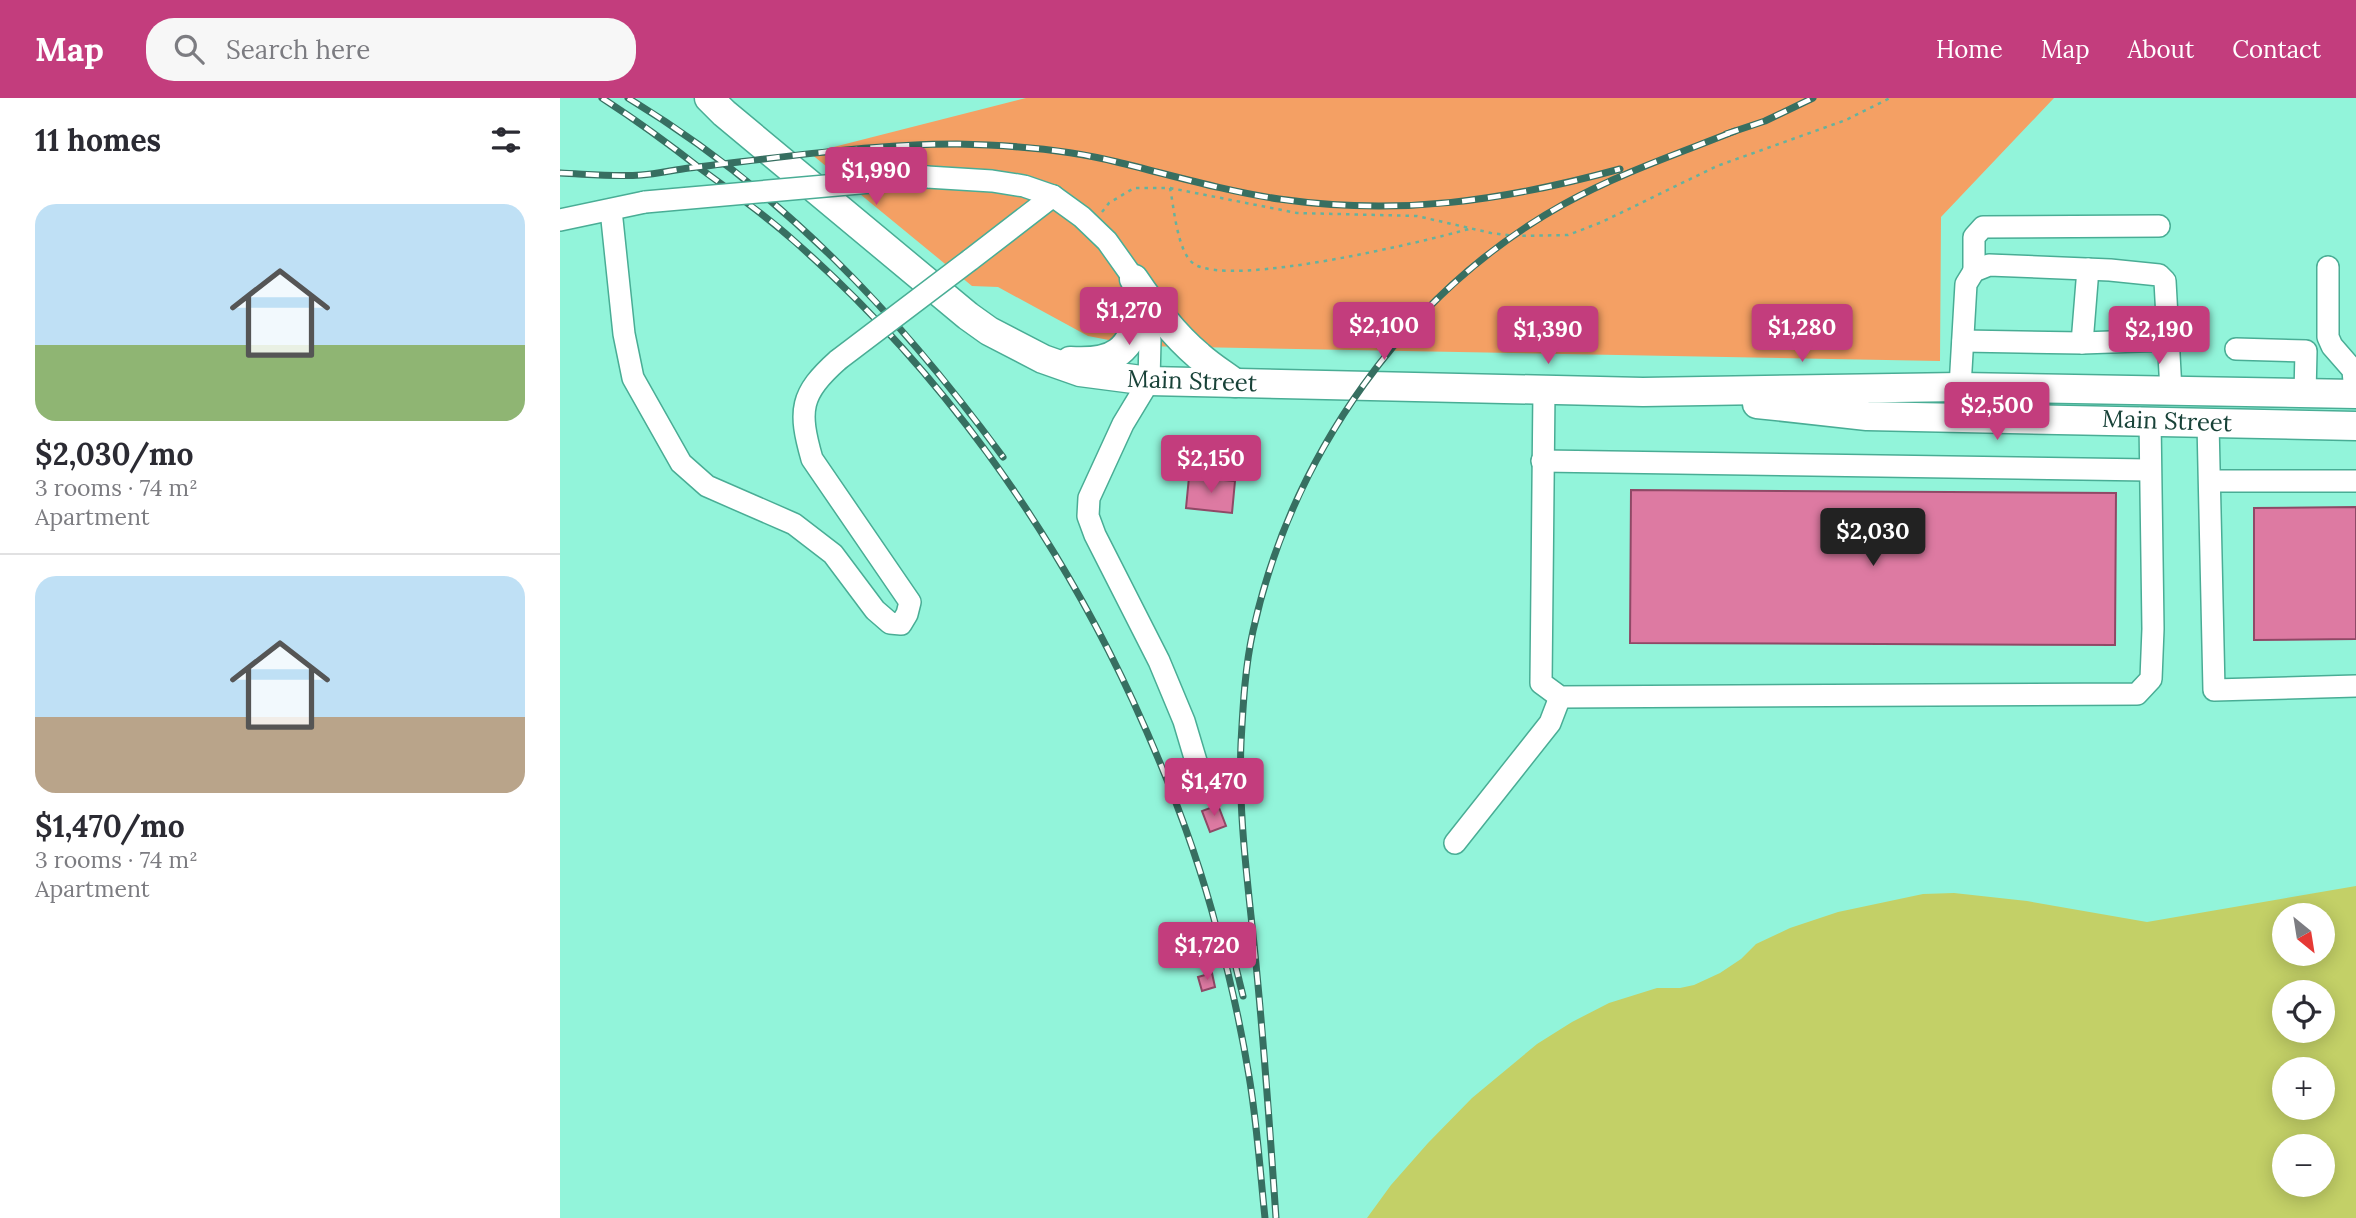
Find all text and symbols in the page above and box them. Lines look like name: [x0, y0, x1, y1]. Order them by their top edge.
search box: [146, 18, 636, 81]
text: Map: [35, 28, 104, 70]
icon: search: [170, 30, 208, 68]
text: Search here: [226, 33, 370, 66]
text: Home: [1936, 34, 2003, 65]
text: Map: [2041, 34, 2090, 65]
text: About: [2128, 34, 2194, 65]
text: Contact: [2232, 34, 2321, 65]
text: 11 homes: [35, 121, 161, 159]
icon: filters: [487, 121, 525, 159]
pin: $1,990: [819, 148, 933, 207]
text: $1,990: [841, 155, 911, 184]
icon: home: [217, 250, 343, 376]
pin: $1,270: [1072, 288, 1186, 347]
text: $1,270: [1096, 295, 1162, 324]
pin: $2,100: [1327, 302, 1441, 362]
pin: $1,280: [1745, 304, 1859, 364]
pin: $1,390: [1491, 306, 1605, 366]
pin: $2,190: [2102, 306, 2216, 366]
text: $2,100: [1349, 310, 1419, 339]
text: $1,280: [1768, 312, 1836, 341]
text: $1,390: [1513, 314, 1583, 343]
text: $2,190: [2125, 314, 2193, 343]
street label: Main Street: [1126, 363, 1258, 398]
pin: $2,500: [1940, 382, 2054, 442]
text: $2,500: [1960, 390, 2034, 419]
street label: Main Street: [2101, 403, 2233, 438]
text: $2,030/mo: [35, 435, 193, 473]
pin: $2,150: [1154, 436, 1268, 495]
text: $2,150: [1177, 443, 1245, 472]
text: 3 rooms · 74 m²: [35, 473, 198, 502]
text: Apartment: [35, 502, 150, 531]
pin: $2,030: [1816, 508, 1930, 568]
text: $2,030: [1836, 516, 1910, 545]
icon: home: [217, 622, 343, 748]
pin: $1,470: [1157, 758, 1271, 818]
text: $1,470: [1181, 766, 1247, 795]
text: $1,470/mo: [35, 807, 185, 845]
text: 3 rooms · 74 m²: [35, 845, 198, 874]
text: Apartment: [35, 874, 150, 903]
north arrow: [2272, 903, 2334, 966]
map controls: [2272, 903, 2335, 1197]
pin: $1,720: [1150, 922, 1264, 982]
text: $1,720: [1174, 930, 1240, 959]
button: locate: [2272, 980, 2335, 1043]
button: +: [2272, 1057, 2335, 1120]
button: −: [2272, 1134, 2335, 1197]

